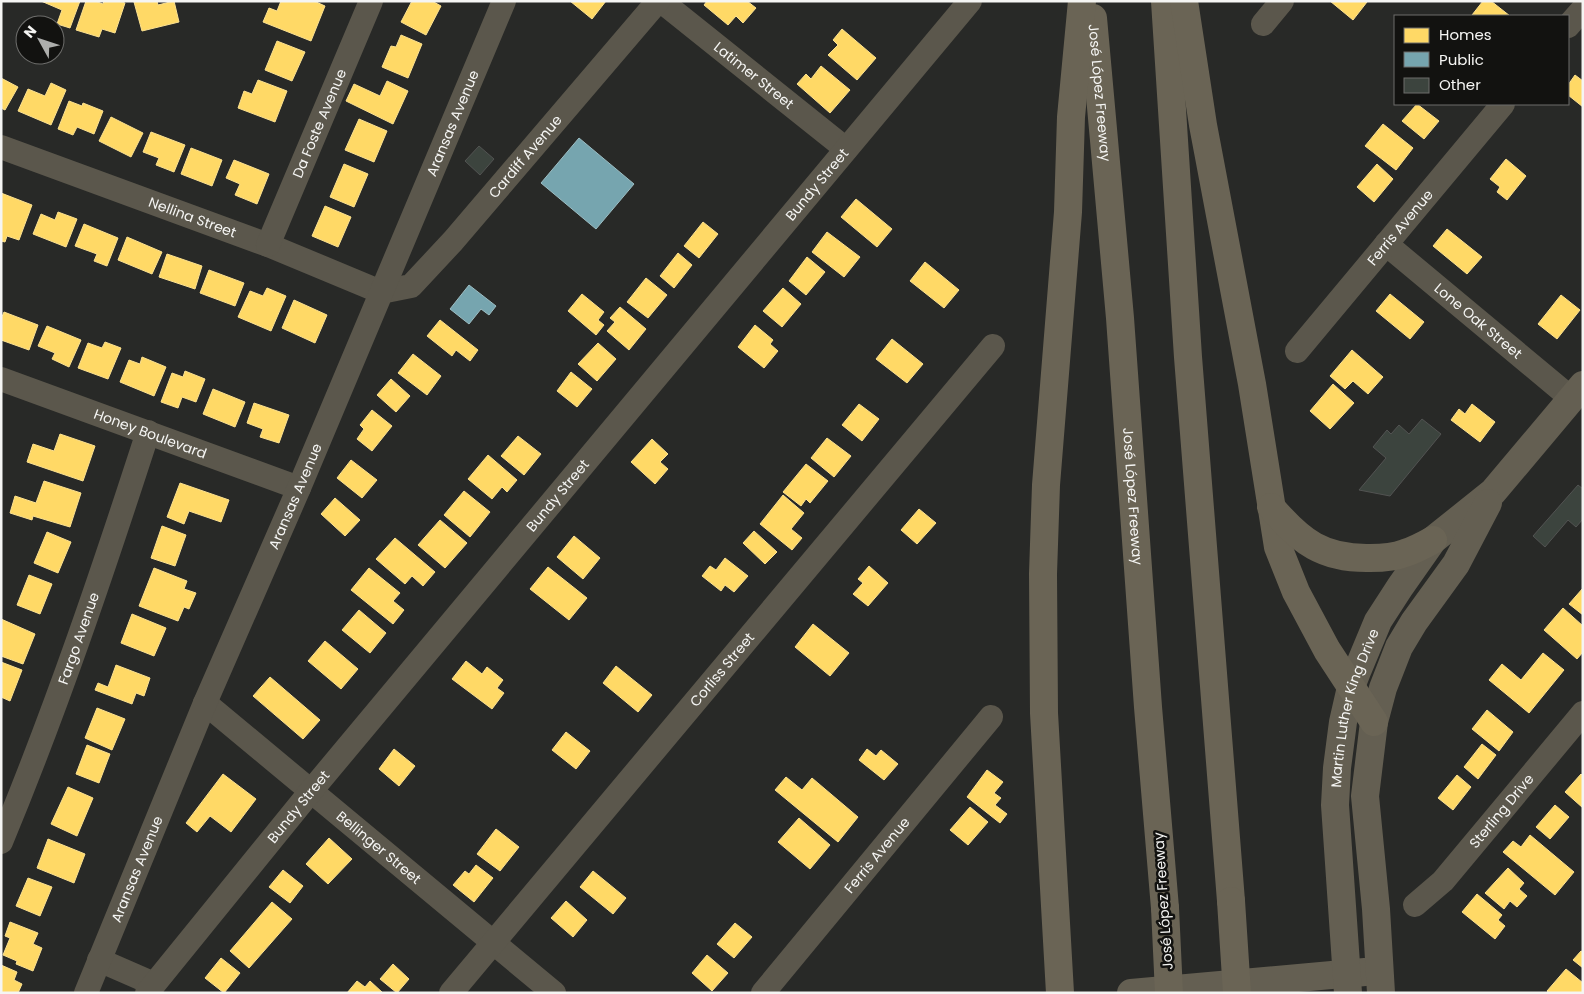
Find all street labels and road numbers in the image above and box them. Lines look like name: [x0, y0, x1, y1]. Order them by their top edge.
street label: José López Freeway: [1084, 23, 1116, 162]
street label: Latimer Street: [710, 37, 798, 114]
street label: Da Foste Avenue: [287, 65, 351, 181]
street label: Aransas Avenue: [421, 67, 484, 179]
street label: Cardiff Avenue: [484, 110, 567, 203]
street label: Bundy Street: [781, 144, 853, 225]
street label: Ferris Avenue: [1363, 185, 1438, 270]
street label: Nellina Street: [146, 192, 239, 243]
street label: Lone Oak Street: [1430, 278, 1526, 363]
street label: Honey Boulevard: [91, 404, 209, 463]
street label: José López Freeway: [1118, 427, 1148, 566]
street label: Aransas Avenue: [263, 440, 327, 552]
street label: Bundy Street: [521, 455, 594, 536]
street label: Fargo Avenue: [53, 589, 104, 687]
street label: Martin Luther King Drive: [1326, 625, 1384, 788]
street label: Corliss Street: [685, 628, 759, 711]
street label: Bundy Street: [263, 766, 334, 847]
street label: Sterling Drive: [1464, 769, 1539, 853]
street label: Bellinger Street: [332, 806, 426, 889]
street label: Aransas Avenue: [106, 812, 168, 925]
street label: Ferris Avenue: [840, 812, 915, 897]
street label: José López Freeway: [1148, 831, 1178, 970]

